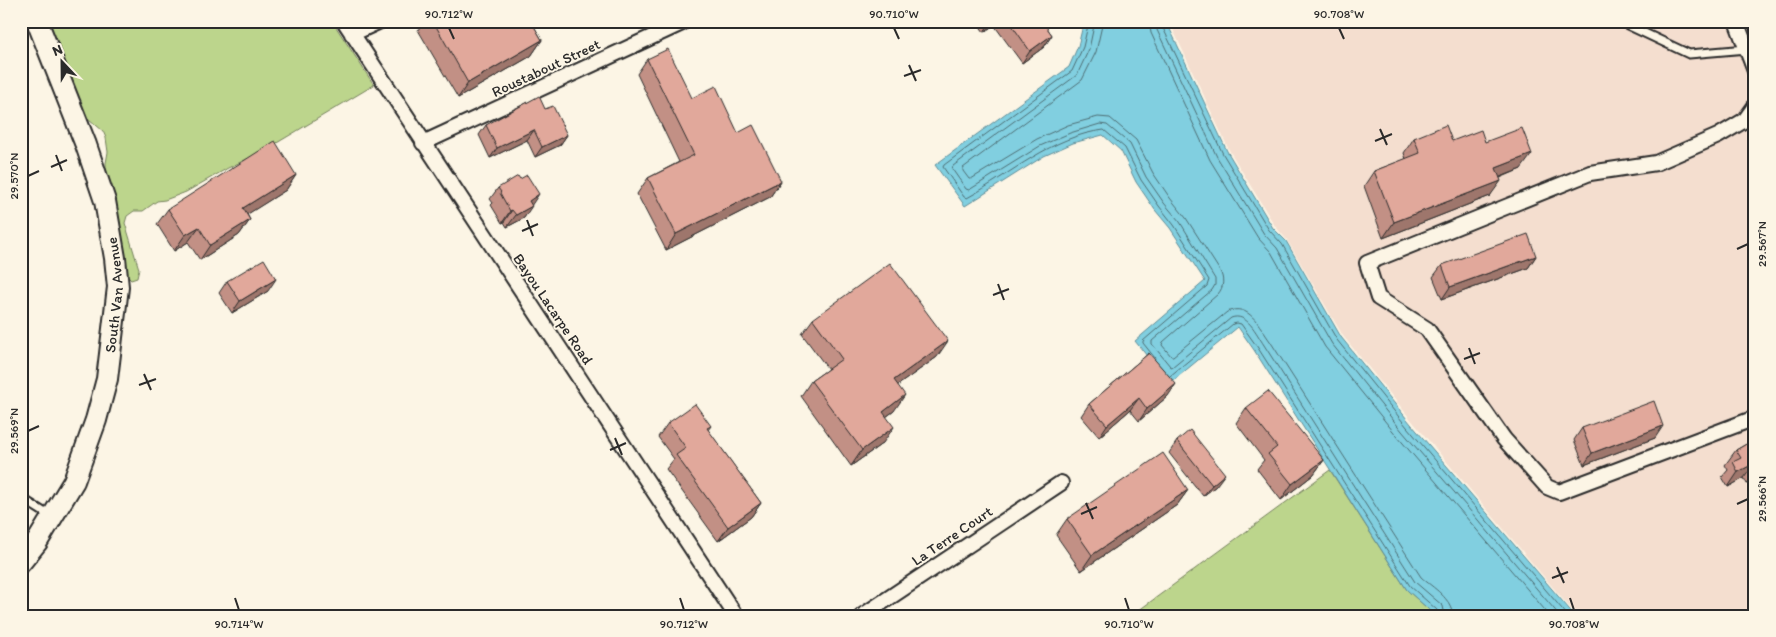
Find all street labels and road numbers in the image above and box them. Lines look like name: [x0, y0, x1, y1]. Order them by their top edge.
street label: Roustabout Street: [489, 35, 603, 101]
street label: South Van Avenue: [101, 236, 127, 354]
street label: Bayou Lacarpe Road: [509, 250, 597, 368]
street label: La Terre Court: [908, 502, 996, 570]

